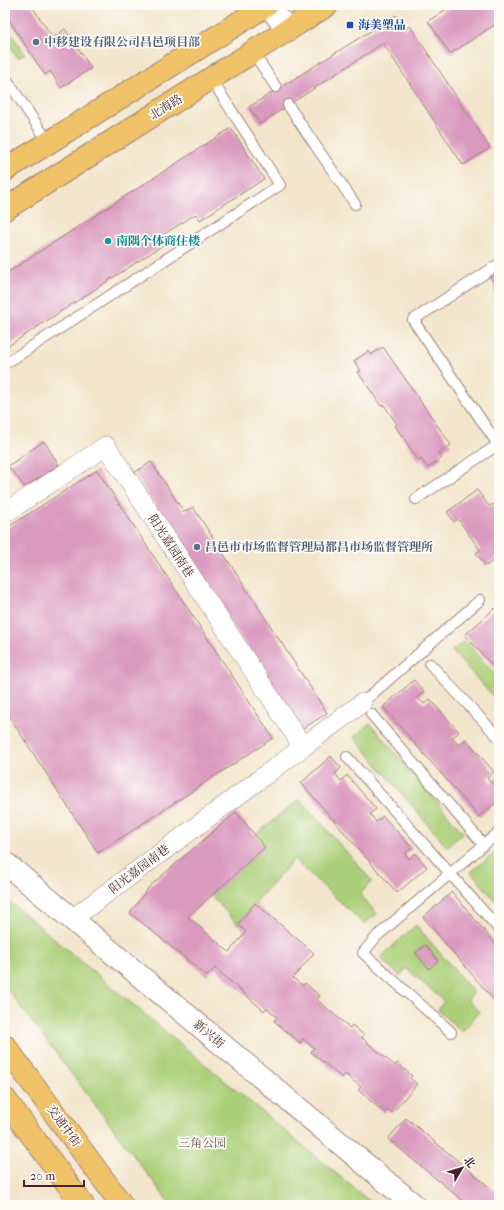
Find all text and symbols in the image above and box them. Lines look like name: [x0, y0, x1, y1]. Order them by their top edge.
place label: 海美塑品: [358, 18, 406, 32]
marker: 海美塑品: [345, 20, 355, 30]
place label: 中移建设有限公司昌邑项目部: [44, 35, 200, 49]
marker: 中移建设有限公司昌邑项目部: [31, 37, 41, 47]
street label: 北海路: [147, 92, 185, 122]
place label: 南隅个体商住楼: [116, 234, 200, 248]
marker: 南隅个体商住楼: [103, 236, 113, 246]
street label: 阳光嘉园南巷: [146, 512, 196, 580]
place label: 昌邑市市场监督管理局都昌市场监督管理所: [205, 540, 433, 554]
marker: 昌邑市市场监督管理局都昌市场监督管理所: [192, 542, 202, 552]
street label: 阳光嘉园南巷: [106, 842, 172, 896]
street label: 新兴街: [191, 1017, 228, 1052]
street label: 交通中街: [44, 1102, 84, 1150]
park label: 三角公园: [178, 1136, 226, 1150]
north arrow: [442, 1148, 482, 1188]
text: 北: [461, 1154, 478, 1170]
scale bar: [24, 1162, 84, 1188]
text: 20 m: [30, 1169, 55, 1183]

